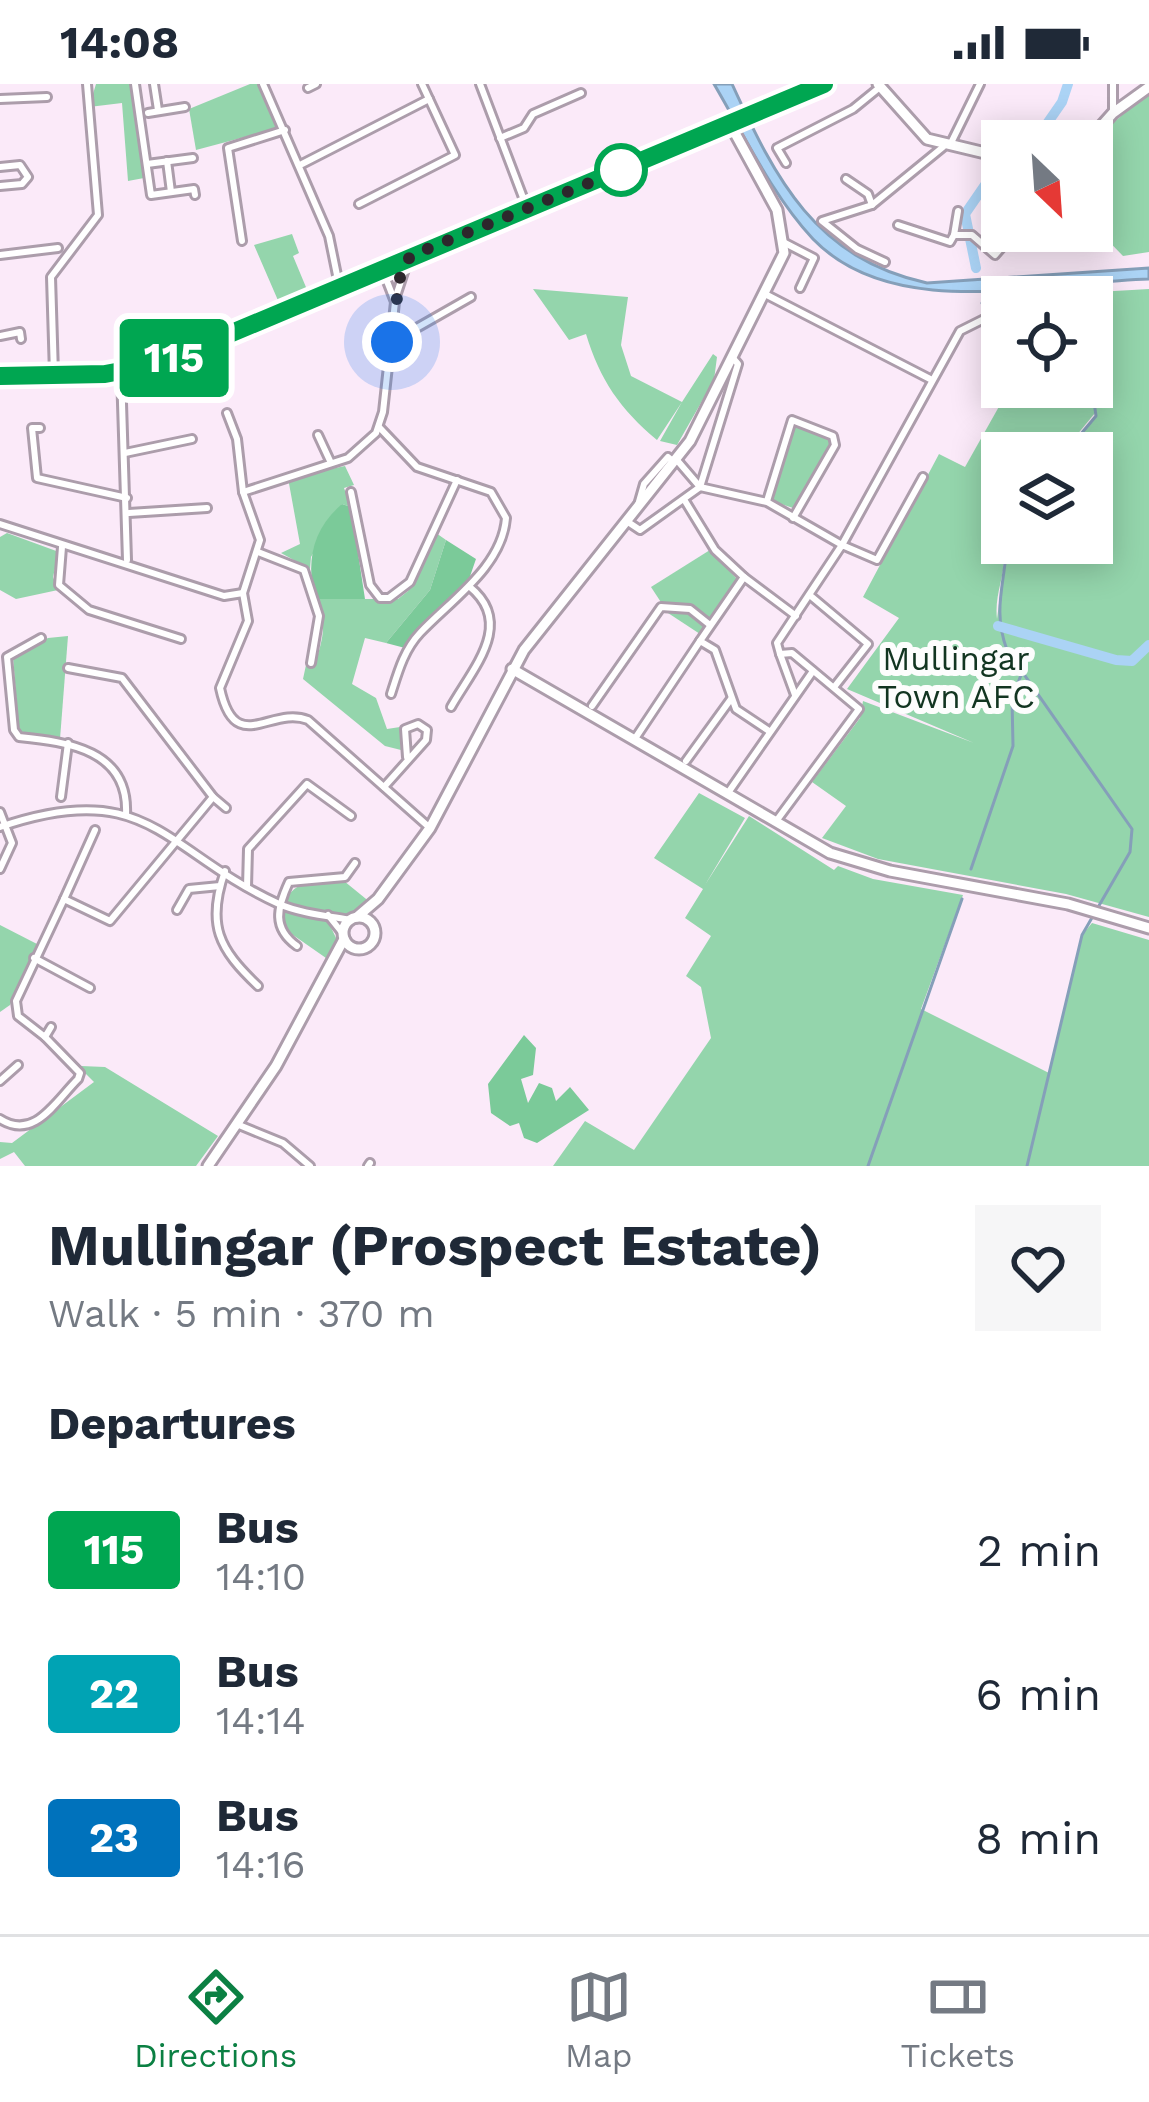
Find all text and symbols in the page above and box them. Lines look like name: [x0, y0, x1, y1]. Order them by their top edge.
text: 14:08: [60, 16, 179, 69]
north arrow: [981, 120, 1113, 252]
map controls: [981, 120, 1113, 564]
unlabelled marker: [596, 145, 646, 195]
button: locate: [981, 276, 1113, 408]
your location: [362, 312, 422, 372]
line badge: 115: [105, 319, 243, 397]
text: 115: [144, 333, 204, 382]
button: layers: [981, 432, 1113, 564]
park label: Mullingar Town AFC: [877, 639, 1035, 716]
button: heart: [975, 1205, 1101, 1331]
text: Mullingar (Prospect Estate): [48, 1212, 822, 1279]
text: Walk · 5 min · 370 m: [48, 1291, 435, 1336]
text: Departures: [48, 1397, 296, 1450]
text: Bus: [216, 1501, 299, 1554]
text: 2 min: [977, 1524, 1101, 1577]
text: 115: [84, 1525, 144, 1574]
text: 14:10: [216, 1554, 306, 1599]
text: Bus: [216, 1645, 299, 1698]
text: 6 min: [976, 1668, 1101, 1721]
text: 22: [89, 1669, 139, 1718]
text: 14:14: [216, 1698, 306, 1743]
text: Bus: [216, 1789, 299, 1842]
text: 8 min: [975, 1812, 1101, 1865]
text: 23: [89, 1813, 139, 1862]
text: 14:16: [216, 1842, 306, 1887]
tab: Directions: [134, 1964, 297, 2075]
tab: Map: [565, 1964, 632, 2075]
tab: Tickets: [900, 1964, 1015, 2075]

